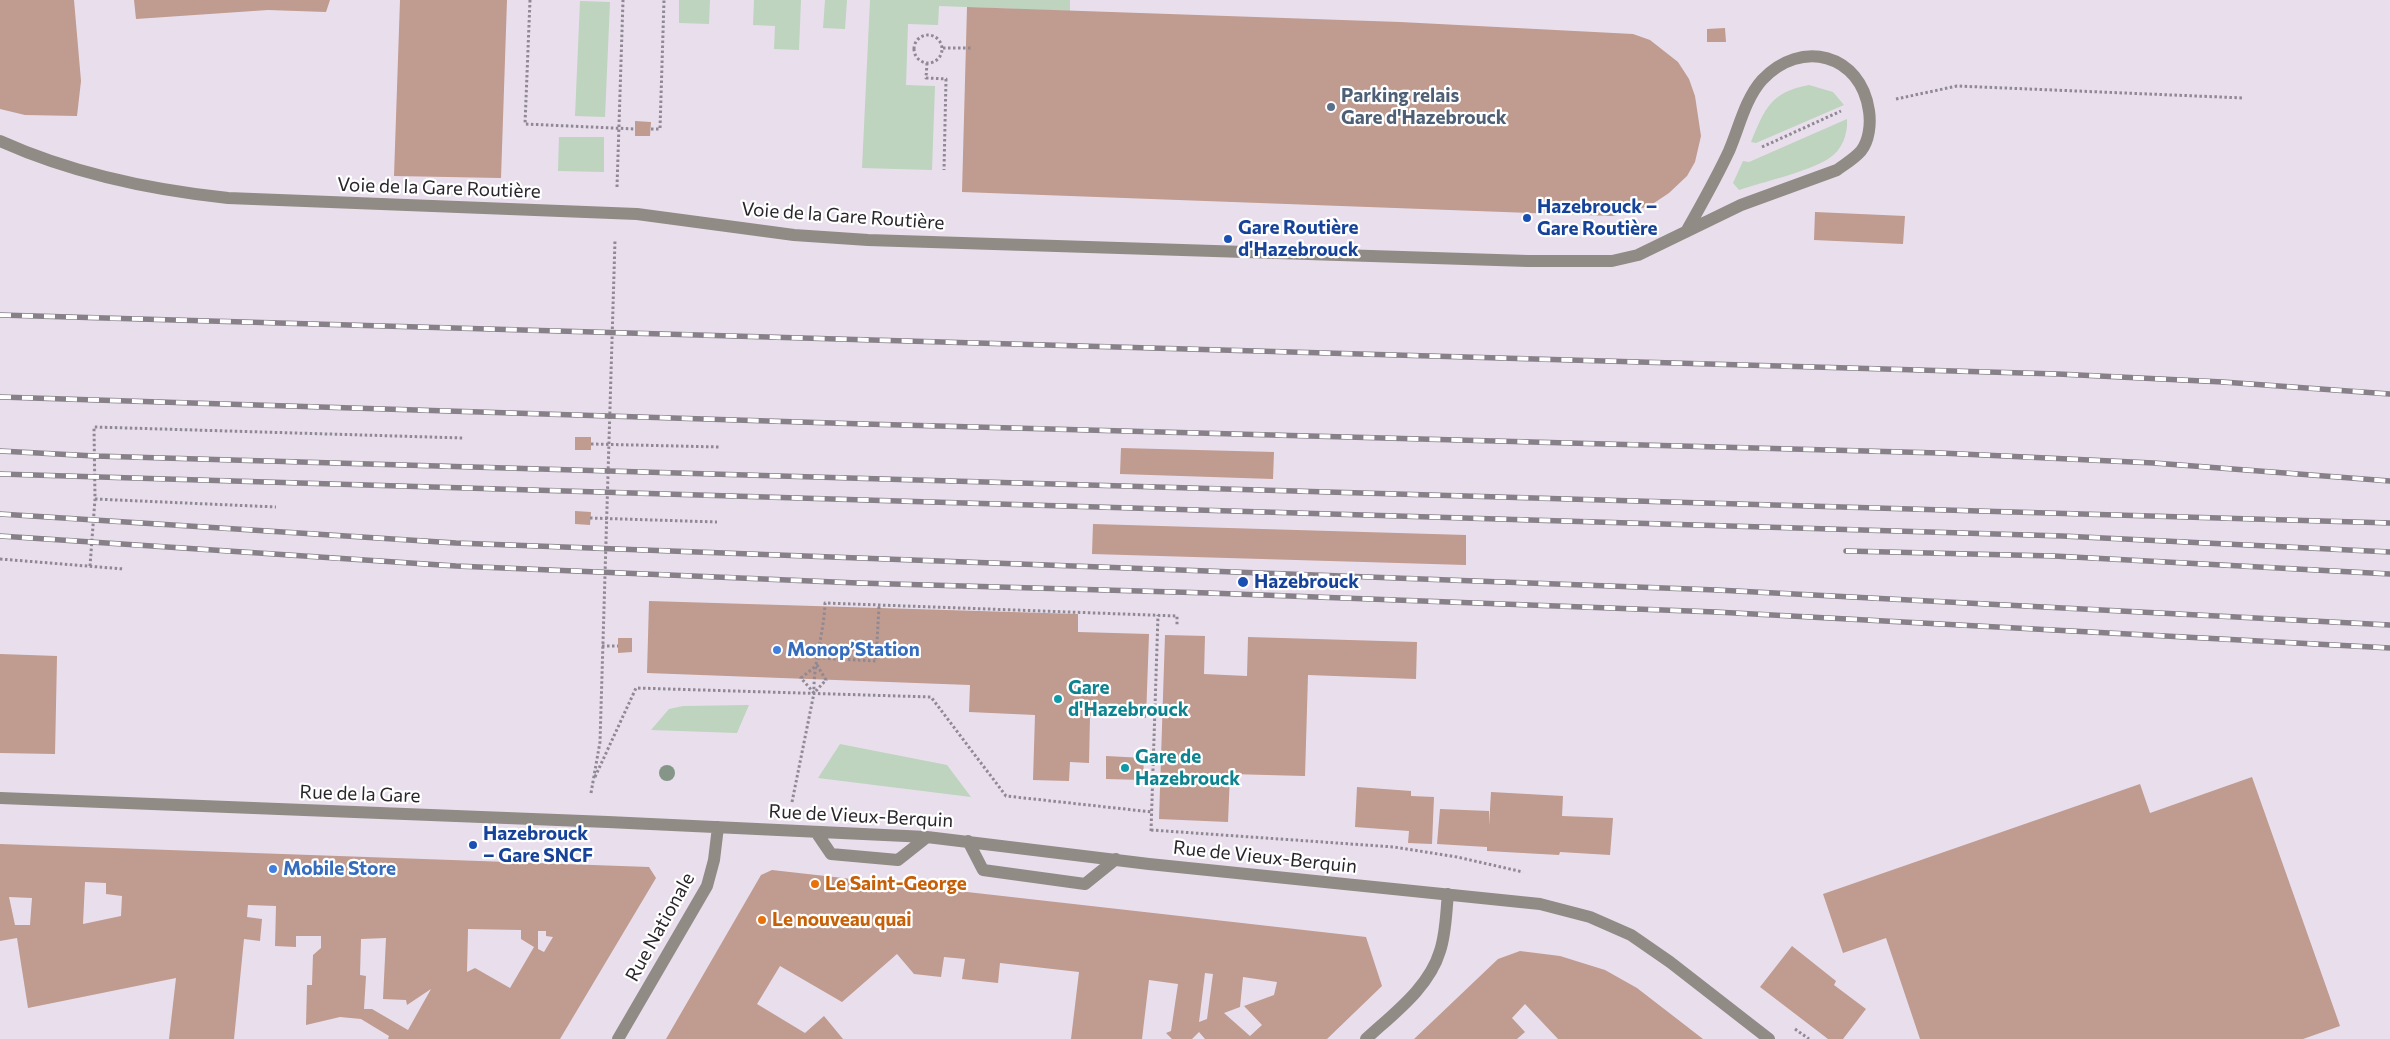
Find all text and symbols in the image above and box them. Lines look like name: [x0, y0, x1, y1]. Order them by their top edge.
place label: Parking relais Gare d'Hazebrouck: [1341, 85, 1507, 129]
marker: Parking relais Gare d'Hazebrouck: [1325, 101, 1337, 113]
street label: Voie de la Gare Routière: [337, 173, 541, 203]
place label: Hazebrouck – Gare Routière: [1537, 196, 1658, 240]
street label: Voie de la Gare Routière: [741, 198, 945, 234]
marker: Hazebrouck – Gare Routière: [1521, 212, 1533, 224]
place label: Gare Routière d'Hazebrouck: [1238, 217, 1359, 261]
marker: Gare Routière d'Hazebrouck: [1222, 233, 1234, 245]
place label: Hazebrouck: [1254, 571, 1359, 593]
marker: Hazebrouck: [1236, 575, 1250, 589]
place label: Monop’Station: [787, 639, 920, 661]
marker: Monop’Station: [771, 644, 783, 656]
place label: Gare d'Hazebrouck: [1068, 677, 1189, 721]
marker: Gare d'Hazebrouck: [1052, 693, 1064, 705]
place label: Gare de Hazebrouck: [1135, 746, 1240, 790]
marker: Gare de Hazebrouck: [1119, 762, 1131, 774]
street label: Rue de la Gare: [299, 780, 421, 808]
street label: Rue de Vieux-Berquin: [768, 800, 954, 832]
place label: Hazebrouck – Gare SNCF: [483, 823, 593, 867]
street label: Rue de Vieux-Berquin: [1172, 836, 1358, 878]
marker: Hazebrouck – Gare SNCF: [467, 839, 479, 851]
place label: Mobile Store: [283, 858, 396, 880]
marker: Mobile Store: [267, 863, 279, 875]
street label: Rue Nationale: [621, 869, 699, 985]
place label: Le Saint-George: [825, 873, 967, 895]
marker: Le Saint-George: [809, 878, 821, 890]
place label: Le nouveau quai: [772, 909, 912, 931]
marker: Le nouveau quai: [756, 914, 768, 926]

